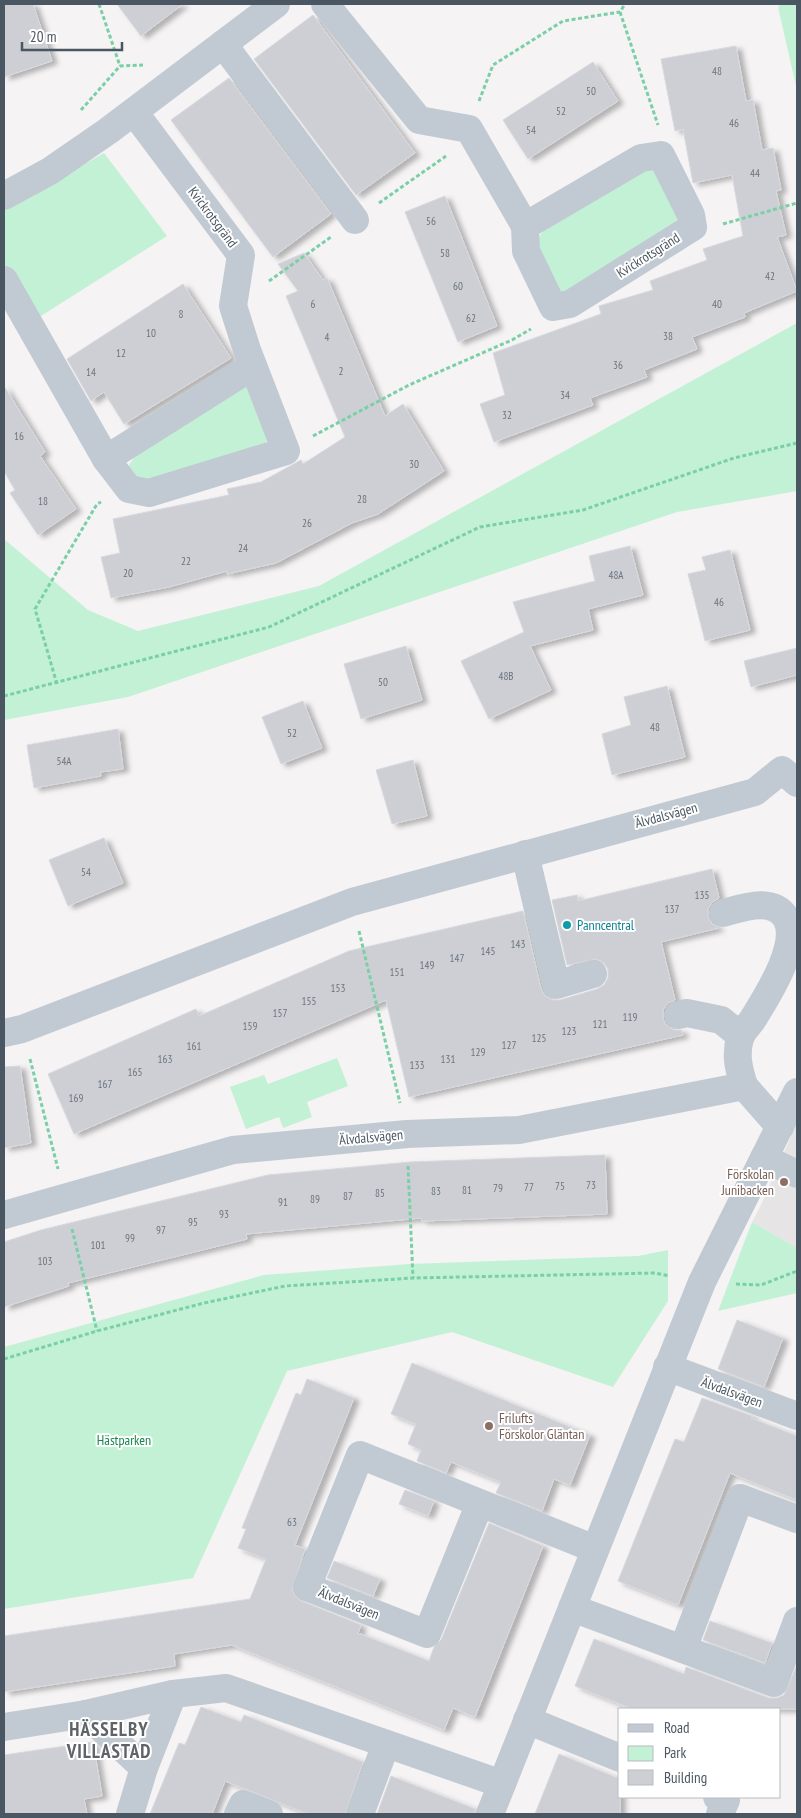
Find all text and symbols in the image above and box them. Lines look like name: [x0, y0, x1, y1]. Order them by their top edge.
scale bar: [22, 20, 122, 52]
text: 20 m: [30, 27, 56, 46]
house number: 48: [712, 64, 722, 78]
house number: 50: [586, 84, 596, 98]
house number: 52: [556, 104, 566, 118]
house number: 46: [729, 116, 739, 130]
house number: 54: [526, 123, 536, 137]
house number: 44: [750, 166, 760, 180]
street label: Kvickrotsgränd: [184, 183, 242, 251]
house number: 56: [426, 214, 436, 228]
street label: Kvickrotsgränd: [613, 228, 683, 282]
house number: 58: [440, 246, 450, 260]
house number: 42: [765, 269, 775, 283]
house number: 60: [453, 279, 463, 293]
house number: 6: [311, 297, 316, 311]
house number: 40: [712, 297, 722, 311]
house number: 8: [179, 307, 184, 321]
house number: 62: [466, 311, 476, 325]
house number: 10: [146, 326, 156, 340]
house number: 38: [663, 329, 673, 343]
house number: 4: [325, 330, 330, 344]
house number: 12: [116, 346, 126, 360]
house number: 36: [613, 358, 623, 372]
house number: 2: [339, 364, 344, 378]
house number: 14: [86, 365, 96, 379]
house number: 34: [560, 388, 570, 402]
house number: 32: [502, 408, 512, 422]
house number: 16: [14, 429, 24, 443]
house number: 30: [409, 457, 419, 471]
house number: 28: [357, 492, 367, 506]
house number: 18: [38, 494, 48, 508]
house number: 26: [302, 516, 312, 530]
house number: 24: [238, 541, 248, 555]
house number: 22: [181, 554, 191, 568]
house number: 20: [123, 566, 133, 580]
house number: 48A: [608, 568, 624, 582]
house number: 46: [714, 595, 724, 609]
house number: 48B: [498, 669, 514, 683]
house number: 50: [378, 675, 388, 689]
house number: 48: [650, 720, 660, 734]
house number: 52: [287, 726, 297, 740]
house number: 54A: [56, 754, 72, 768]
street label: Älvdalsvägen: [633, 798, 699, 832]
house number: 54: [81, 865, 91, 879]
house number: 135: [695, 888, 709, 902]
house number: 137: [665, 902, 679, 916]
place label: Panncentral: [577, 916, 635, 934]
marker: Panncentral: [561, 919, 573, 931]
house number: 143: [511, 937, 525, 951]
house number: 145: [481, 944, 495, 958]
house number: 147: [450, 951, 464, 965]
house number: 149: [420, 958, 434, 972]
house number: 151: [390, 965, 404, 979]
house number: 153: [331, 981, 345, 995]
house number: 155: [302, 994, 316, 1008]
house number: 157: [273, 1006, 287, 1020]
house number: 119: [623, 1010, 637, 1024]
house number: 121: [593, 1017, 607, 1031]
house number: 159: [243, 1019, 257, 1033]
house number: 123: [562, 1024, 576, 1038]
house number: 125: [532, 1031, 546, 1045]
house number: 127: [502, 1038, 516, 1052]
house number: 161: [187, 1039, 201, 1053]
house number: 129: [471, 1045, 485, 1059]
house number: 163: [158, 1052, 172, 1066]
house number: 131: [441, 1052, 455, 1066]
house number: 133: [410, 1058, 424, 1072]
house number: 165: [128, 1065, 142, 1079]
house number: 167: [98, 1077, 112, 1091]
house number: 169: [69, 1091, 83, 1105]
street label: Älvdalsvägen: [338, 1125, 404, 1149]
place label: Förskolan Junibacken: [720, 1165, 774, 1199]
marker: Förskolan Junibacken: [778, 1176, 790, 1188]
house number: 73: [586, 1178, 596, 1192]
house number: 75: [555, 1179, 565, 1193]
house number: 77: [524, 1180, 534, 1194]
house number: 79: [493, 1181, 503, 1195]
house number: 81: [462, 1183, 472, 1197]
house number: 83: [431, 1184, 441, 1198]
house number: 85: [375, 1186, 385, 1200]
house number: 87: [343, 1189, 353, 1203]
house number: 89: [310, 1192, 320, 1206]
house number: 91: [278, 1195, 288, 1209]
house number: 93: [219, 1207, 229, 1221]
house number: 95: [188, 1215, 198, 1229]
house number: 97: [156, 1223, 166, 1237]
house number: 99: [125, 1231, 135, 1245]
house number: 101: [91, 1238, 105, 1252]
house number: 103: [38, 1254, 52, 1268]
street label: Älvdalsvägen: [699, 1373, 765, 1411]
place label: Frilufts Förskolor Gläntan: [499, 1409, 584, 1443]
marker: Frilufts Förskolor Gläntan: [483, 1420, 495, 1432]
park label: Hästparken: [97, 1431, 151, 1449]
house number: 63: [287, 1515, 297, 1529]
street label: Älvdalsvägen: [316, 1583, 382, 1623]
legend: [618, 1708, 781, 1798]
district label: HÄSSELBY VILLASTAD: [66, 1717, 151, 1763]
text: Road: [664, 1718, 690, 1737]
text: Park: [664, 1743, 686, 1762]
text: Building: [664, 1768, 707, 1787]

